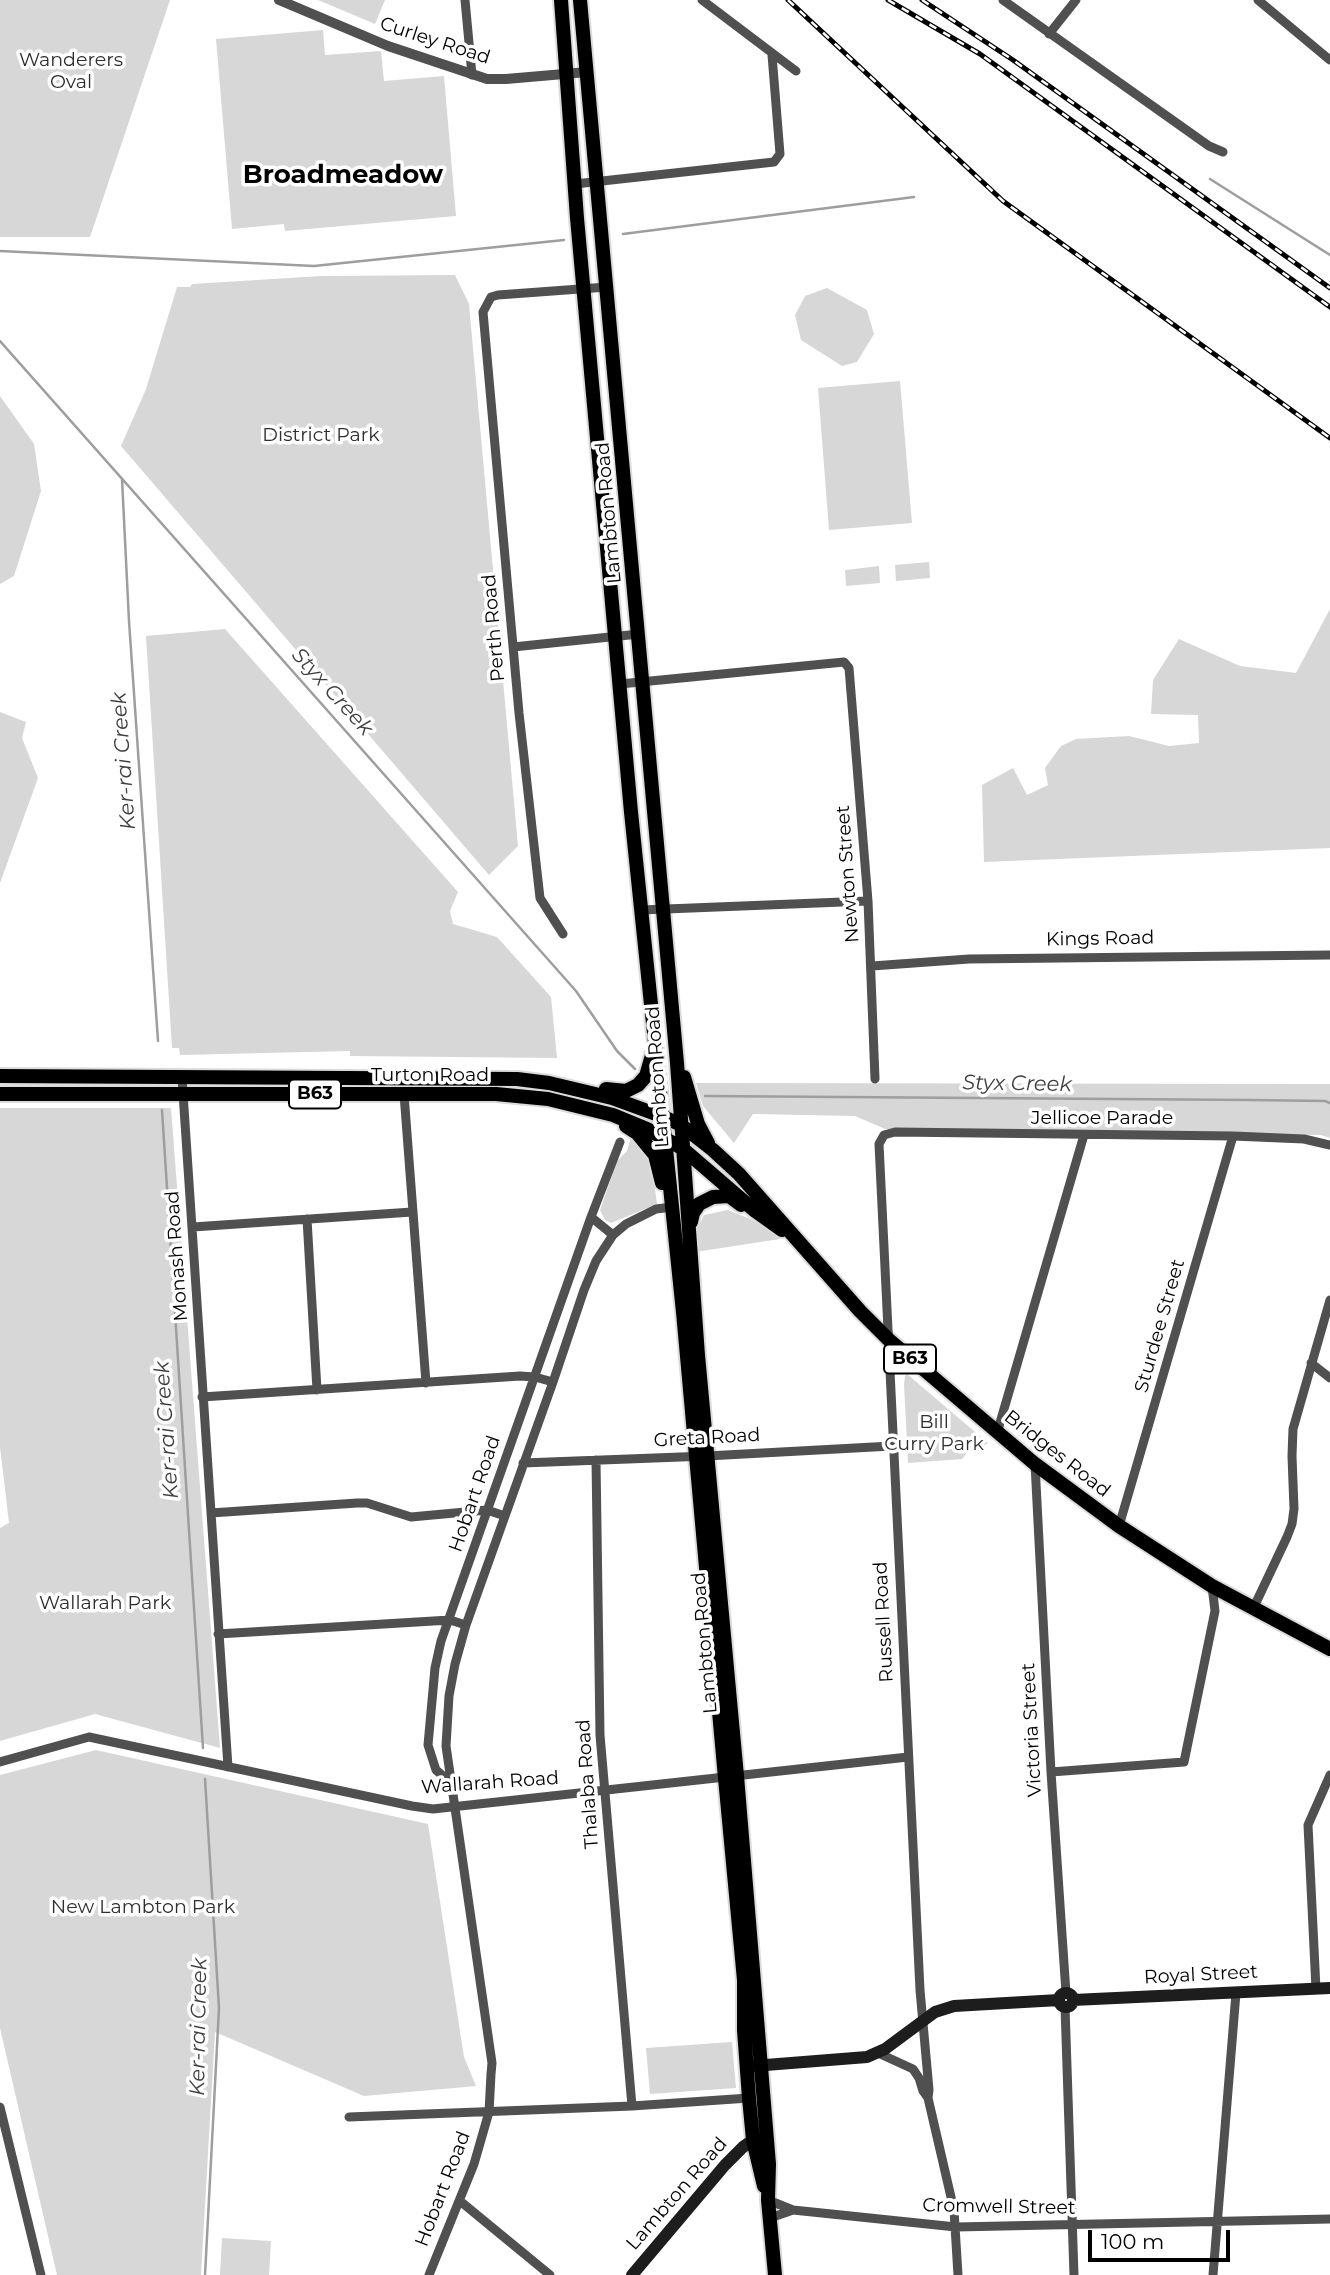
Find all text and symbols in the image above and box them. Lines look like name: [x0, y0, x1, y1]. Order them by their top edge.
street label: Curley Road: [377, 12, 493, 70]
park label: Wanderers Oval: [19, 49, 123, 93]
district label: Broadmeadow: [243, 159, 443, 191]
park label: District Park: [262, 424, 380, 446]
street label: Lambton Road: [591, 441, 627, 585]
street label: Perth Road: [478, 573, 510, 683]
water label: Styx Creek: [286, 643, 378, 741]
water label: Ker-rai Creek: [107, 691, 141, 831]
street label: Newton Street: [832, 804, 864, 944]
street label: Kings Road: [1046, 927, 1154, 951]
street label: Lambton Road: [642, 1005, 674, 1149]
street label: Turton Road: [371, 1064, 489, 1086]
water label: Styx Creek: [962, 1070, 1072, 1098]
road number: B63: [289, 1079, 341, 1108]
street label: Jellicoe Parade: [1031, 1107, 1173, 1129]
street label: Monash Road: [161, 1190, 193, 1322]
street label: Sturdee Street: [1130, 1257, 1190, 1395]
road number: B63: [884, 1344, 936, 1374]
water label: Ker-rai Creek: [150, 1360, 184, 1500]
street label: Bridges Road: [999, 1406, 1115, 1502]
park label: Bill Curry Park: [884, 1411, 984, 1455]
street label: Greta Road: [653, 1424, 761, 1452]
street label: Hobart Road: [444, 1433, 506, 1555]
street label: Russell Road: [869, 1561, 899, 1683]
street label: Lambton Road: [687, 1571, 723, 1715]
park label: Wallarah Park: [39, 1592, 171, 1614]
street label: Victoria Street: [1017, 1662, 1047, 1798]
street label: Thalaba Road: [572, 1718, 604, 1850]
street label: Wallarah Road: [420, 1767, 560, 1799]
park label: New Lambton Park: [51, 1896, 235, 1918]
water label: Ker-rai Creek: [185, 1958, 213, 2096]
street label: Royal Street: [1143, 1961, 1259, 1989]
street label: Hobart Road: [411, 2128, 475, 2250]
street label: Lambton Road: [622, 2133, 732, 2255]
street label: Cromwell Street: [922, 2194, 1076, 2220]
scale bar: [1092, 2216, 1234, 2260]
text: 100 m: [1101, 2229, 1164, 2254]

